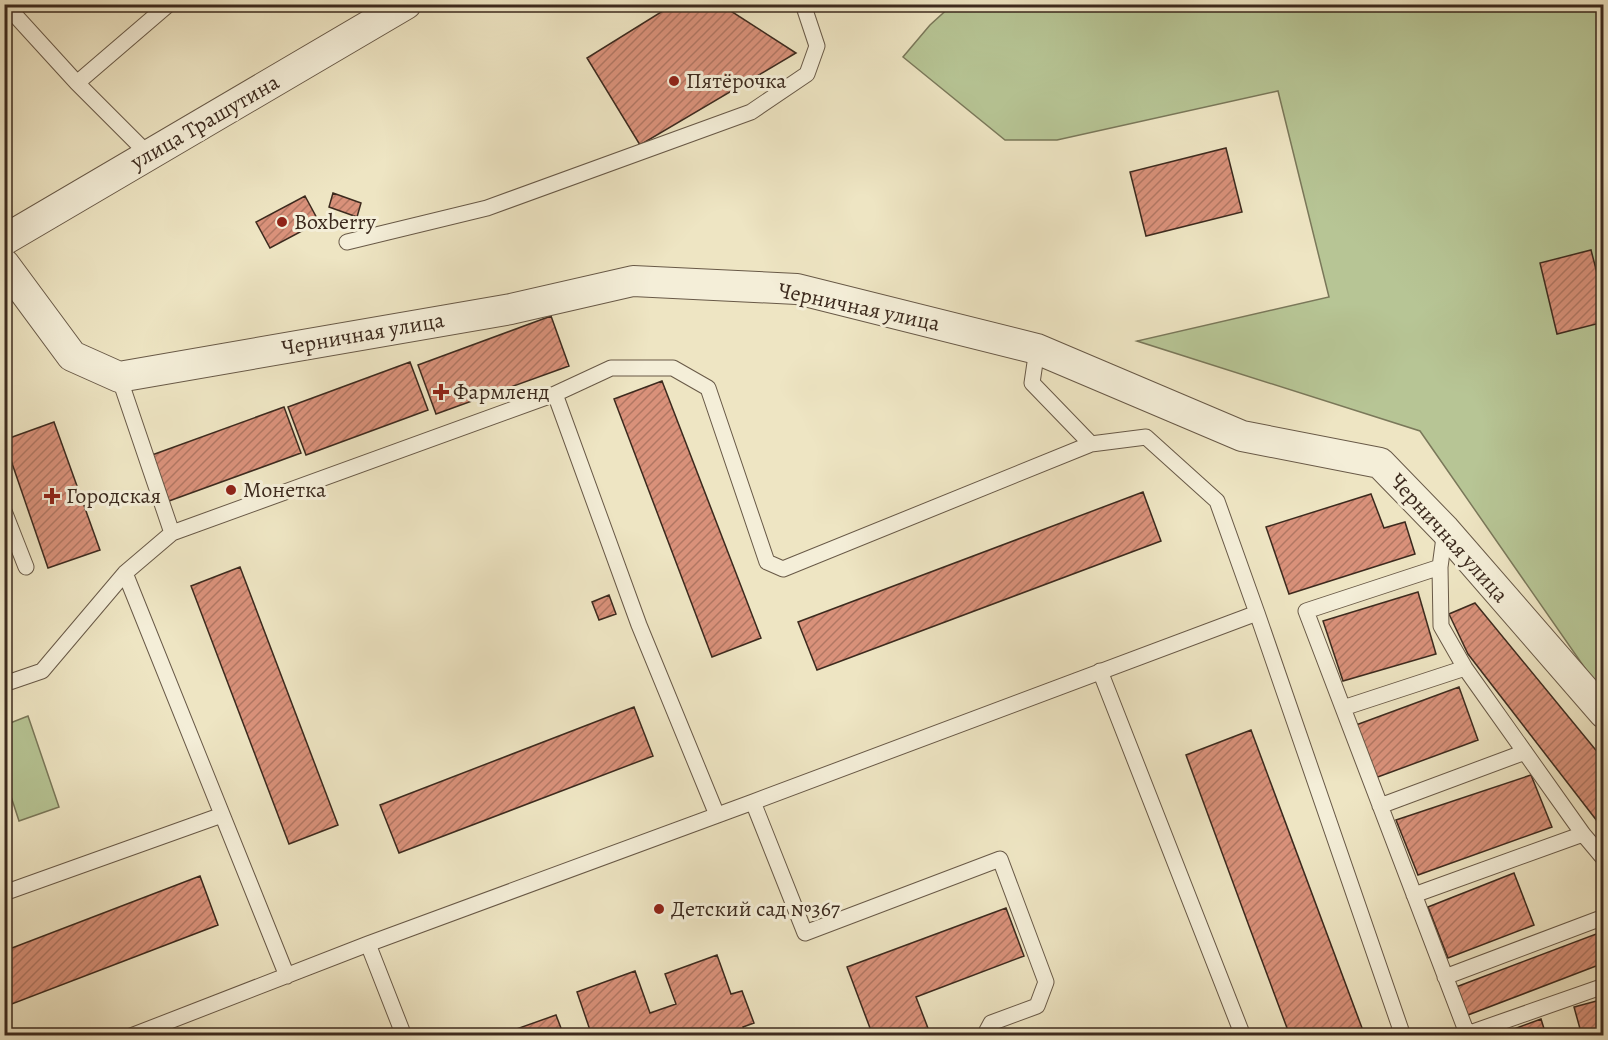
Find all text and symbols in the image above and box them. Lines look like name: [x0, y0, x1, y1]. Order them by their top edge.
place label: Пятёрочка: [686, 66, 787, 96]
street label: улица Трашутина: [124, 67, 286, 177]
marker: Пятёрочка: [667, 74, 681, 88]
place label: Boxberry: [294, 207, 376, 237]
marker: Boxberry: [275, 215, 289, 229]
street label: Черничная улица: [775, 275, 943, 339]
street label: Черничная улица: [279, 305, 448, 363]
place label: Фармленд: [453, 377, 550, 407]
marker: Фармленд: [434, 385, 448, 399]
street label: Черничная улица: [1383, 467, 1516, 610]
place label: Монетка: [243, 475, 327, 505]
place label: Городская: [66, 481, 161, 511]
marker: Монетка: [224, 483, 238, 497]
marker: Городская: [43, 487, 61, 505]
place label: Детский сад №367: [671, 894, 841, 924]
marker: Детский сад №367: [652, 902, 666, 916]

